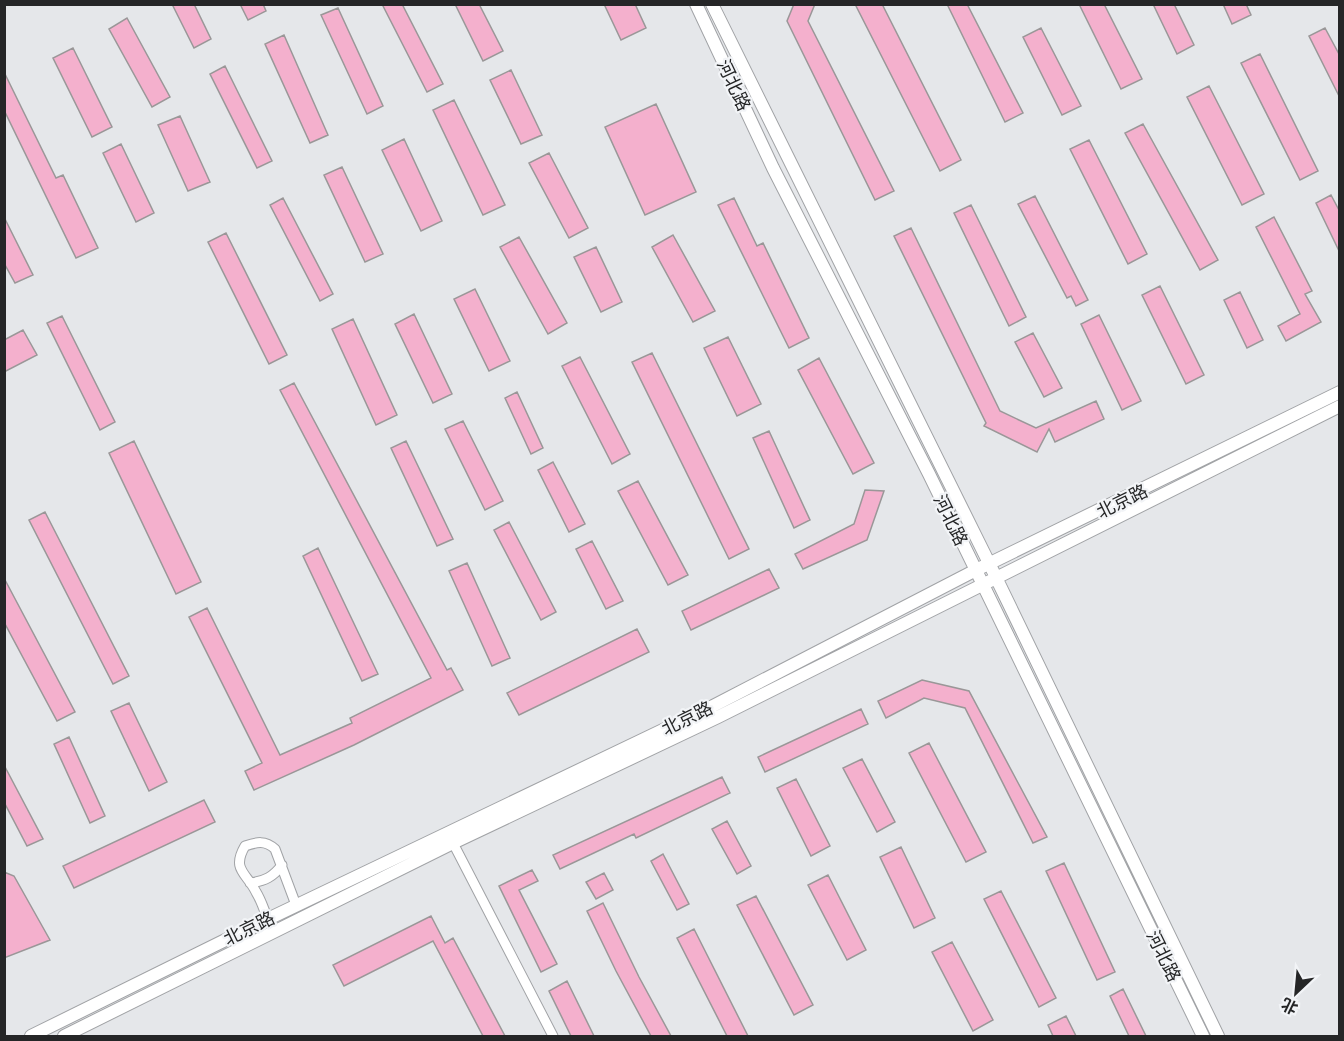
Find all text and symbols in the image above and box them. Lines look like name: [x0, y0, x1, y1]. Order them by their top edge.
street label: 河北路: [712, 56, 756, 114]
street label: 北京路: [1093, 479, 1151, 523]
street label: 河北路: [929, 491, 973, 549]
street label: 北京路: [658, 696, 716, 740]
street label: 北京路: [220, 906, 278, 950]
street label: 河北路: [1142, 927, 1186, 985]
north arrow: [1266, 963, 1326, 1023]
text: 北: [1278, 994, 1301, 1019]

